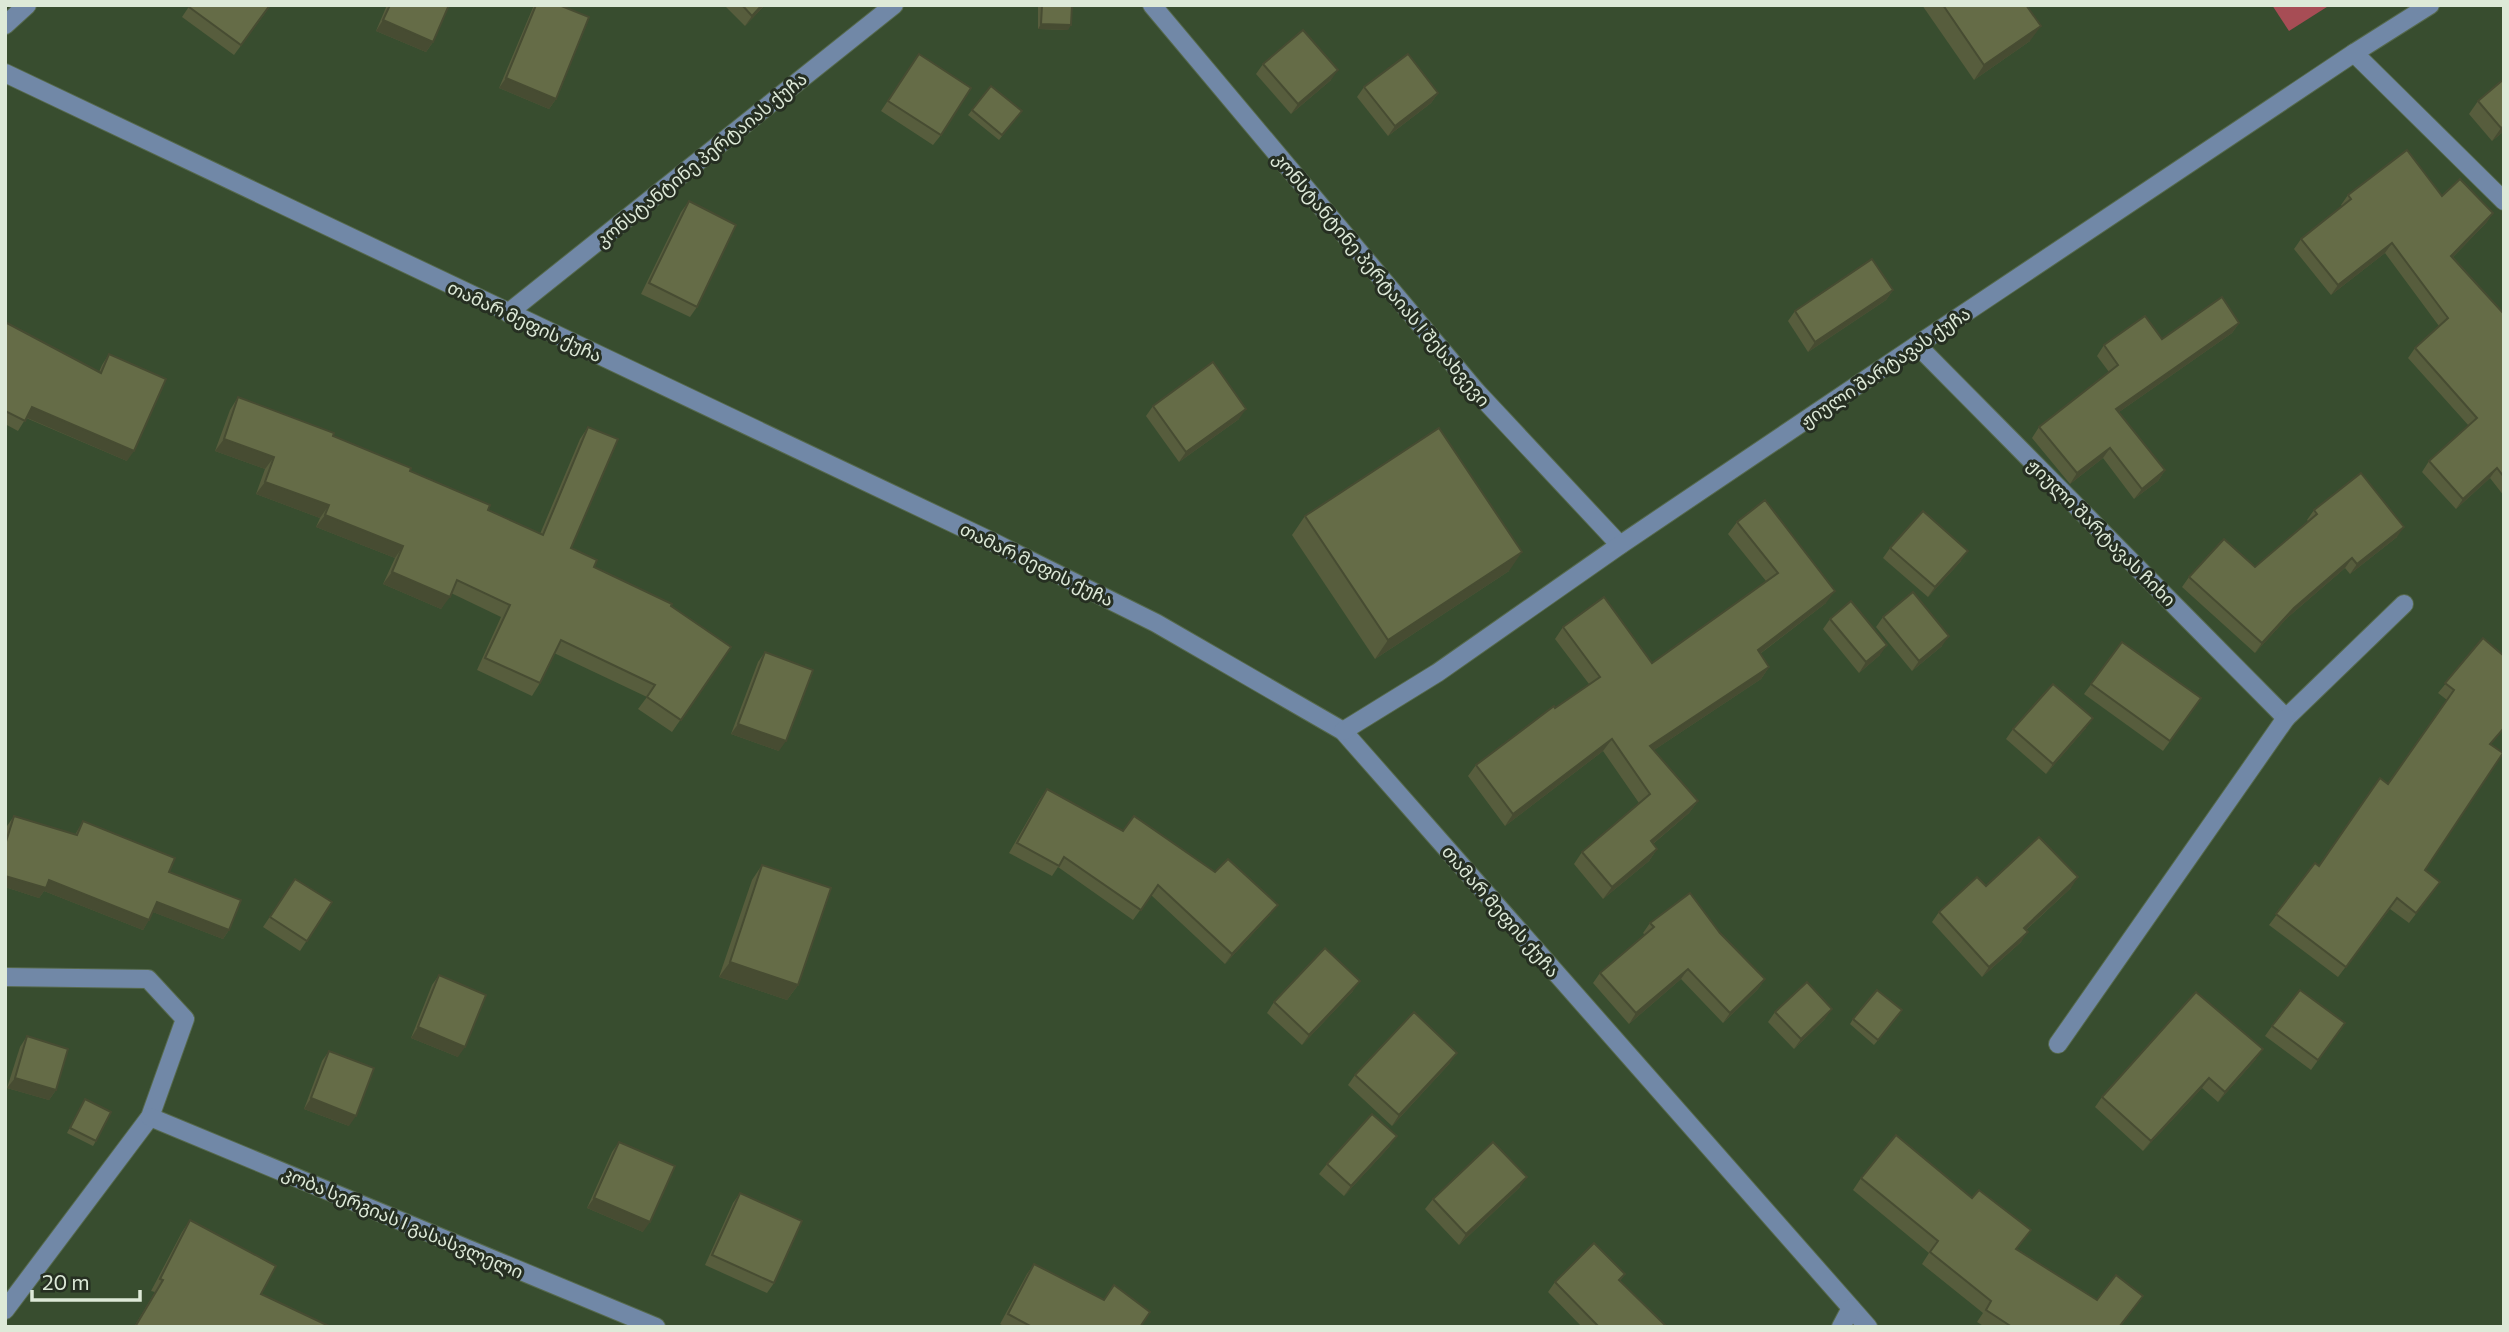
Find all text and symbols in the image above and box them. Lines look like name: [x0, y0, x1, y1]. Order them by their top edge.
street label: კონსტანტინე პერტაიას ქუჩა: [591, 67, 812, 252]
street label: კონსტანტინე პერტაიას I შესახვევი: [1268, 147, 1495, 411]
street label: თამარ მეფის ქუჩა: [444, 276, 606, 367]
street label: ჟიული შარტავას ქუჩა: [1796, 302, 1975, 433]
street label: ჟიული შარტავას ჩიხი: [2023, 453, 2181, 611]
street label: თამარ მეფის ქუჩა: [956, 517, 1117, 612]
street label: თამარ მეფის ქუჩა: [1437, 841, 1564, 982]
street label: კობა სერგიას I გასასვლელი: [279, 1161, 527, 1284]
scale bar: [32, 1258, 140, 1302]
text: 20 m: [42, 1269, 90, 1294]

